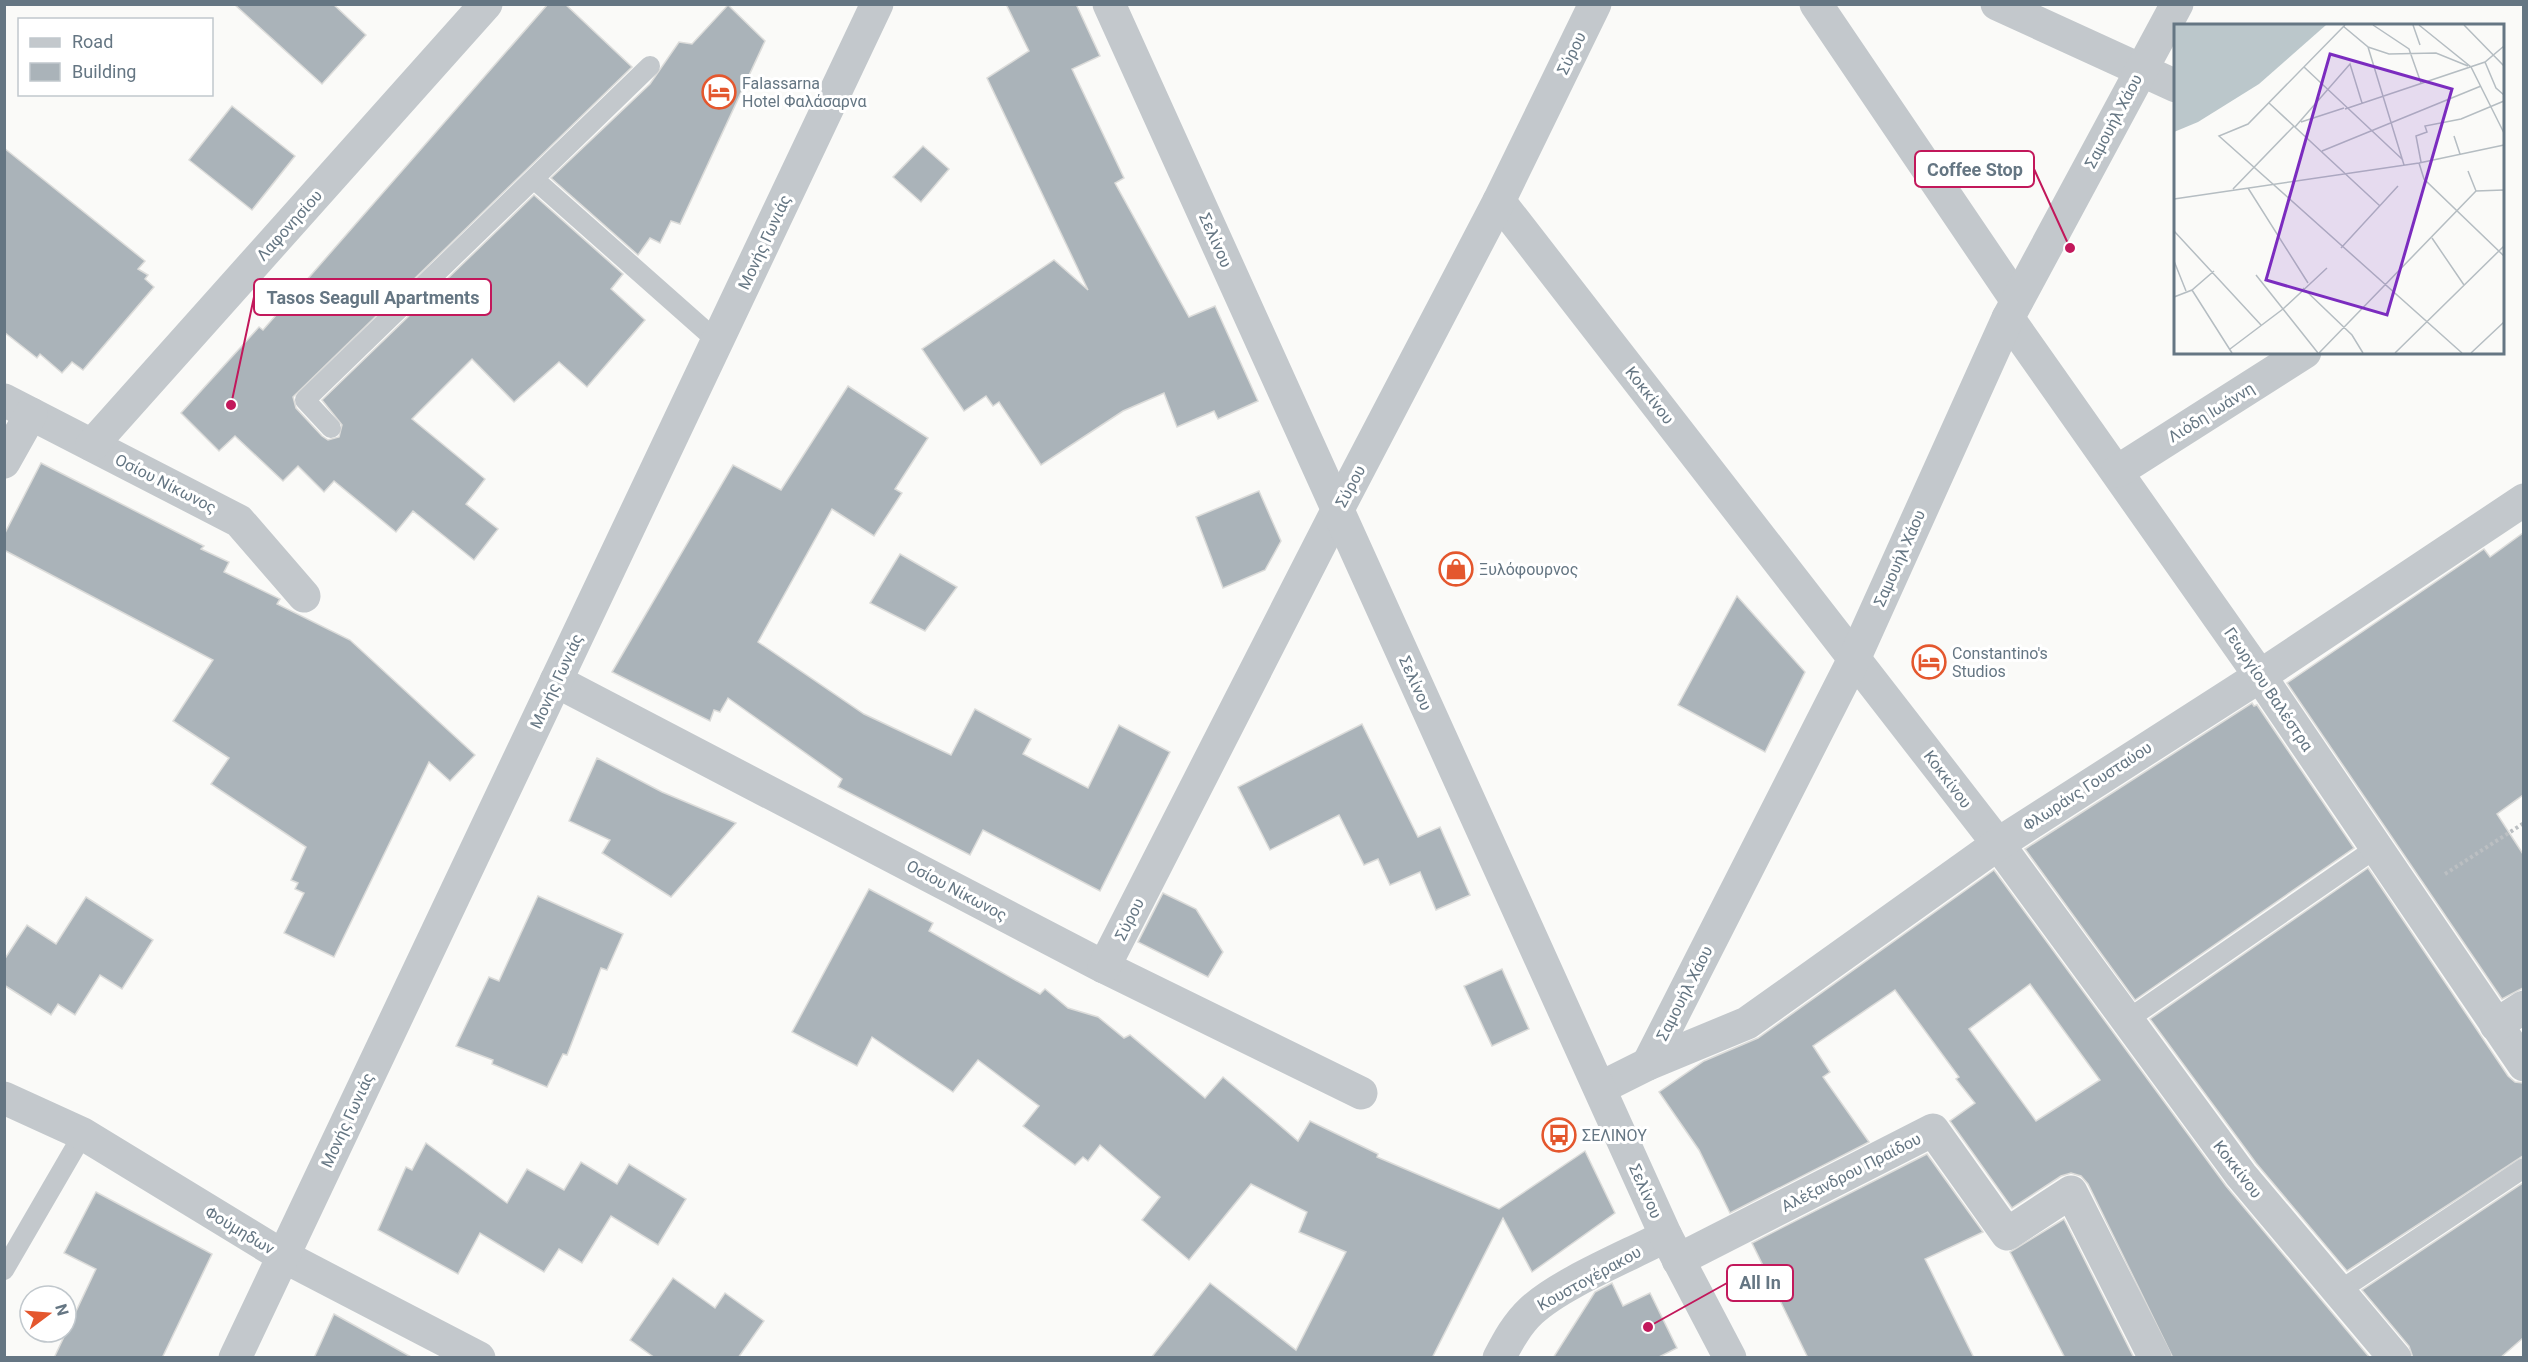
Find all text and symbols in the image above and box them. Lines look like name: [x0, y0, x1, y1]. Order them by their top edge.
legend: [18, 18, 213, 96]
inset map: [2174, 24, 2504, 354]
street label: Σύρου: [1553, 29, 1590, 78]
text: Road: [72, 31, 113, 52]
text: Building: [72, 61, 136, 82]
street label: Σαμουήλ Χάου: [2081, 71, 2146, 172]
hotel icon: Falassarna Hotel Φαλάσαρνα: [701, 74, 737, 110]
place label: Falassarna Hotel Φαλάσαρνα: [742, 74, 866, 111]
callout: Coffee Stop: [1915, 151, 2034, 187]
text: Coffee Stop: [1927, 159, 2023, 180]
street label: Λαφονησίου: [253, 186, 326, 265]
street label: Μονής Γωνιάς: [734, 192, 795, 293]
street label: Σελίνου: [1195, 210, 1236, 270]
callout: Tasos Seagull Apartments: [254, 279, 491, 315]
text: Tasos Seagull Apartments: [267, 287, 479, 308]
street label: Κοκκίνου: [1621, 363, 1678, 428]
street label: Λιόδη Ιωάννη: [2165, 378, 2258, 446]
street label: Οσίου Νίκωνος: [112, 450, 220, 517]
street label: Σύρου: [1332, 462, 1369, 510]
street label: Σαμουήλ Χάου: [1870, 507, 1929, 609]
shop icon: Ξυλόφουρνος: [1438, 551, 1474, 587]
place label: Ξυλόφουρνος: [1479, 560, 1578, 579]
street label: Γεωργίου Βαλέστρα: [2220, 624, 2317, 755]
street label: Μονής Γωνιάς: [526, 631, 587, 732]
hotel icon: Constantino's Studios: [1911, 644, 1947, 680]
place label: Constantino's Studios: [1952, 644, 2048, 681]
street label: Σελίνου: [1395, 653, 1436, 713]
street label: Φλωράνς Γουσταύου: [2019, 738, 2155, 835]
street label: Κοκκίνου: [1920, 747, 1975, 812]
street label: Οσίου Νίκωνος: [903, 856, 1010, 925]
street label: Σύρου: [1111, 895, 1148, 944]
street label: Σαμουήλ Χάου: [1652, 943, 1716, 1044]
street label: Μονής Γωνιάς: [317, 1070, 378, 1171]
bus stop icon: ΣΕΛΙΝΟΥ: [1541, 1117, 1577, 1153]
place label: ΣΕΛΙΝΟΥ: [1582, 1126, 1647, 1145]
street label: Αλέξανδρου Πραίδου: [1778, 1129, 1924, 1216]
street label: Κοκκίνου: [2209, 1137, 2266, 1202]
street label: Σελίνου: [1625, 1161, 1666, 1221]
street label: Φούμηδων: [202, 1202, 278, 1259]
street label: Κουστογέρακου: [1534, 1242, 1644, 1315]
callout: All In: [1727, 1265, 1793, 1301]
text: All In: [1739, 1272, 1781, 1293]
north arrow: [18, 1284, 78, 1344]
text: N: [51, 1302, 73, 1318]

